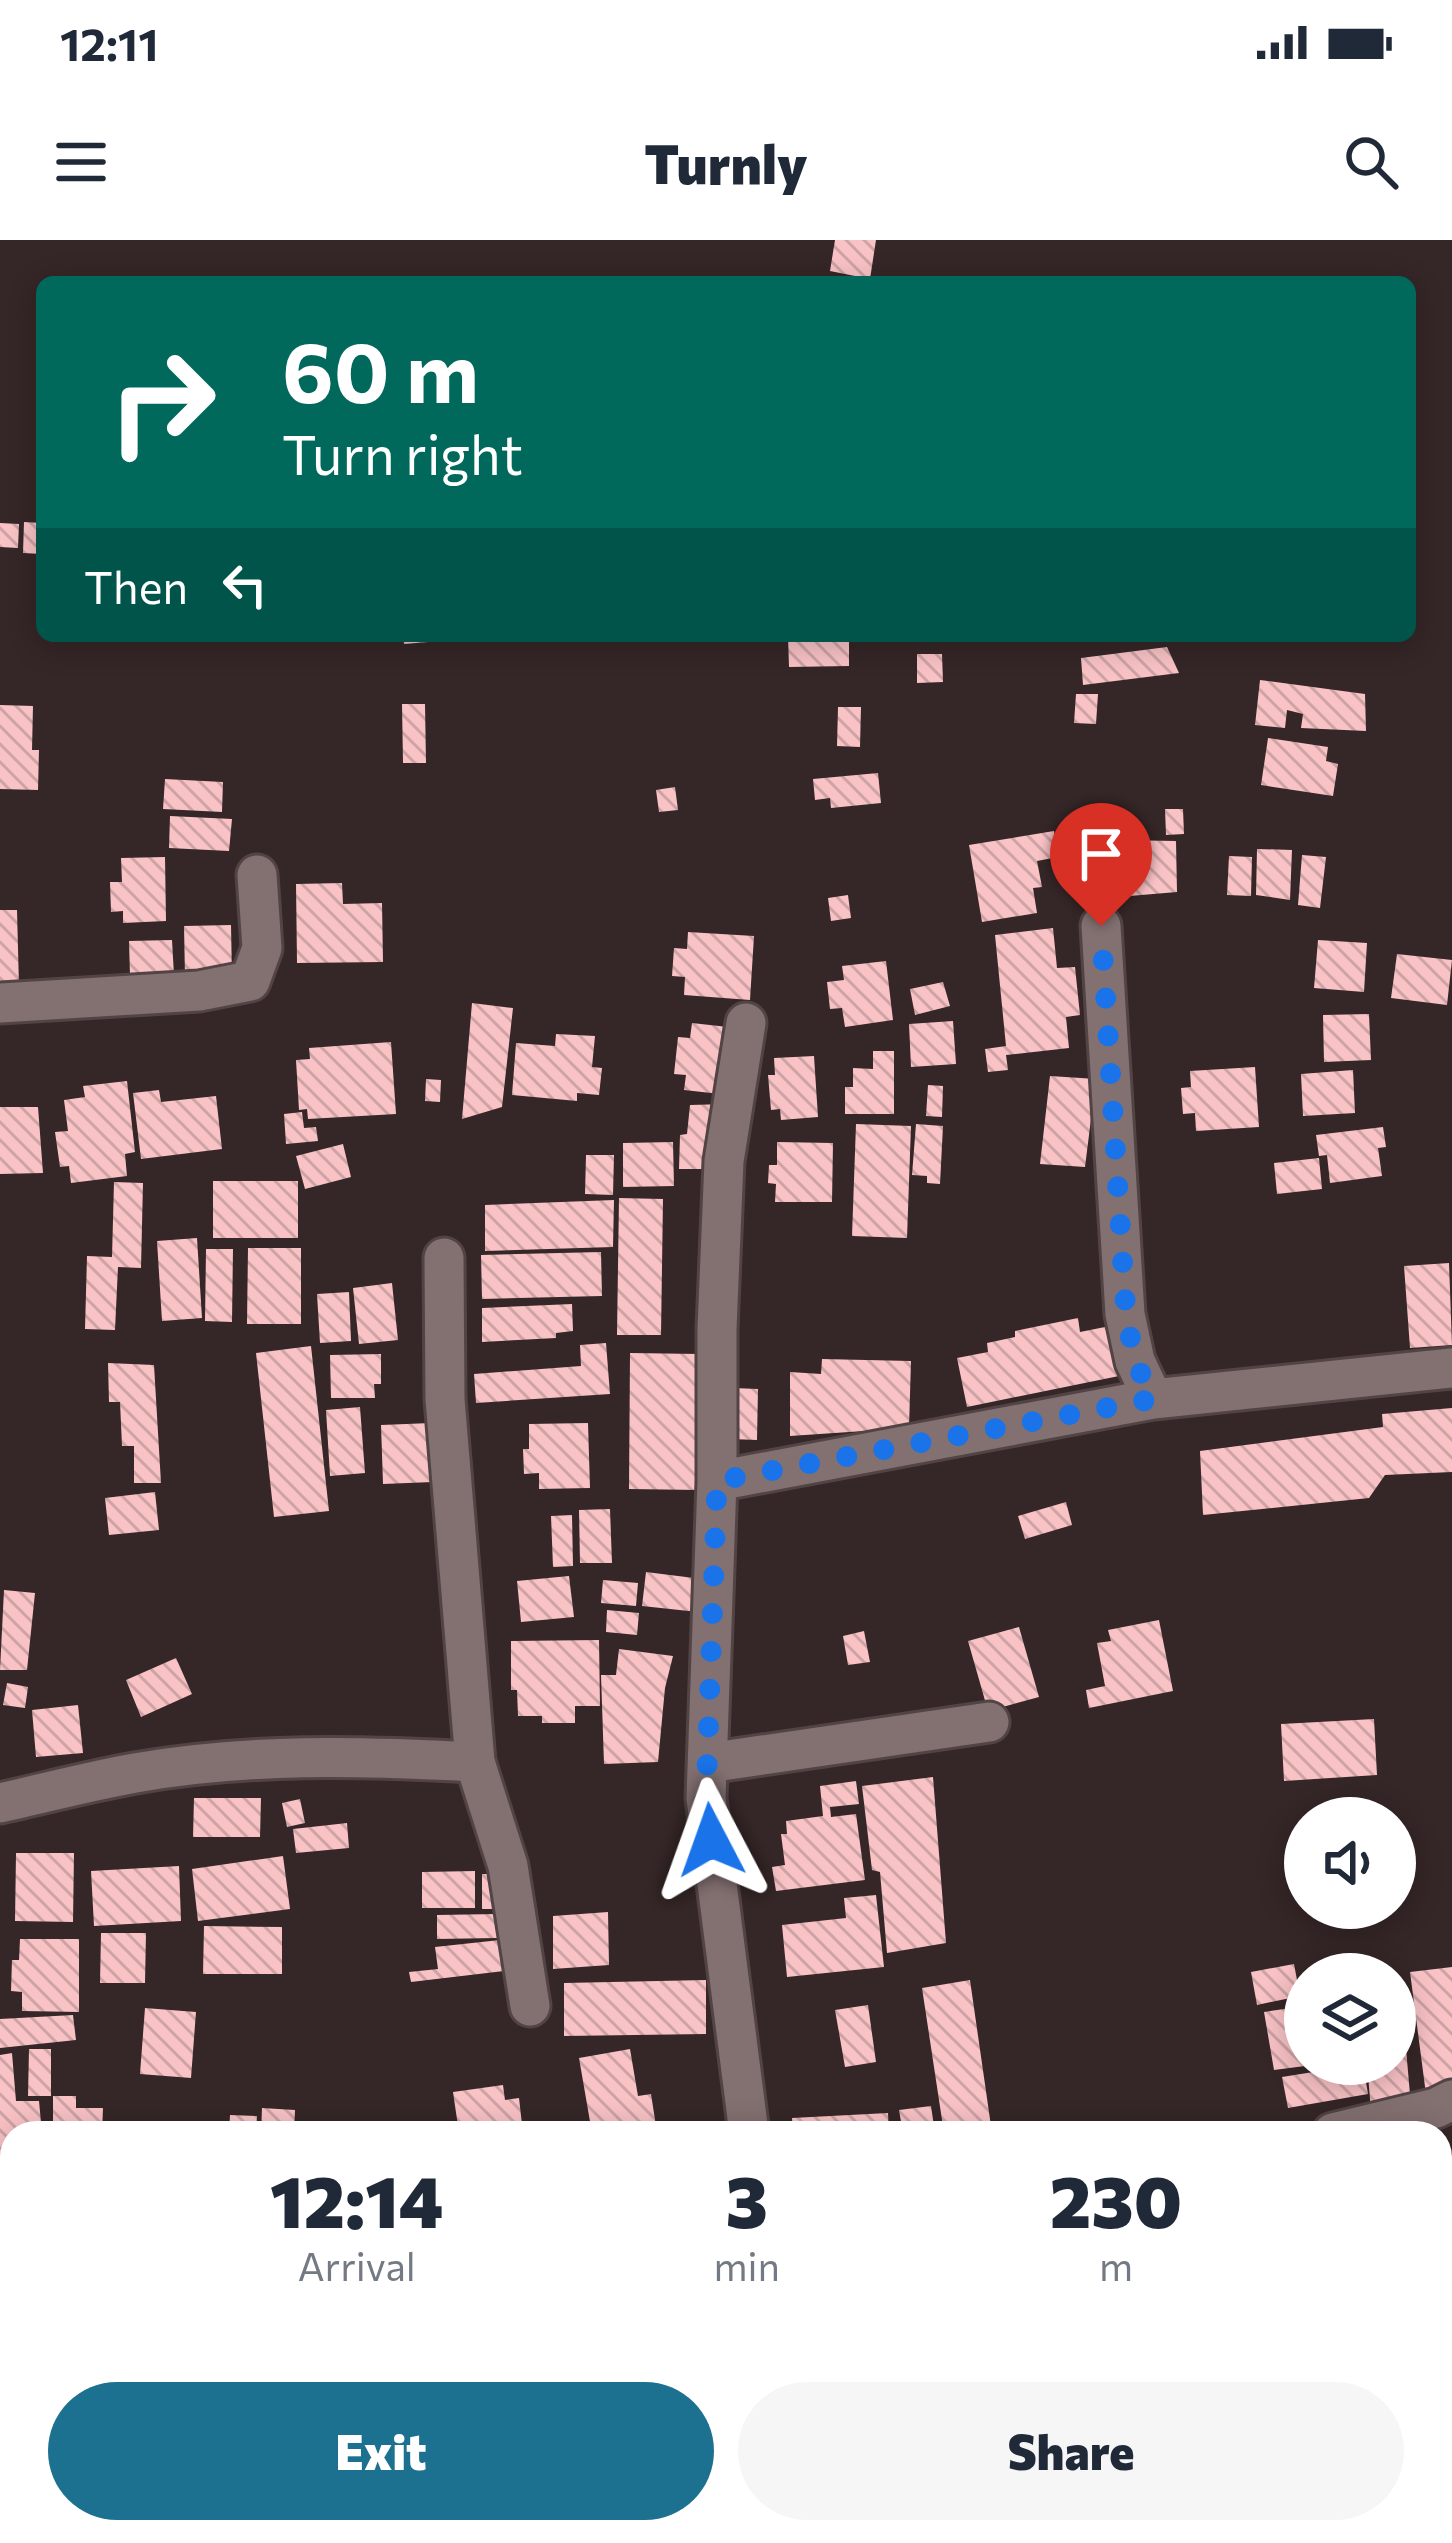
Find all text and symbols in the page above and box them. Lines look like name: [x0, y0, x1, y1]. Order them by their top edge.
text: 12:11: [60, 15, 159, 70]
icon: menu: [48, 129, 114, 195]
text: Turnly: [644, 129, 808, 195]
icon: search: [1338, 129, 1404, 195]
text: 60 m: [282, 318, 479, 420]
icon: right: [84, 324, 240, 480]
text: Turn right: [282, 420, 523, 486]
icon: left: [212, 552, 278, 618]
text: Then: [84, 558, 188, 613]
pin: [1050, 803, 1152, 926]
icon: arrive: [1068, 821, 1134, 887]
position arrow: [648, 1777, 774, 1903]
map controls: [1284, 1797, 1416, 2085]
button: sound: [1284, 1797, 1416, 1929]
button: layers: [1284, 1953, 1416, 2085]
text: 12:14: [270, 2155, 444, 2243]
text: 3: [725, 2155, 768, 2243]
text: 230: [1050, 2155, 1182, 2243]
text: Arrival: [298, 2241, 416, 2289]
text: min: [713, 2241, 780, 2289]
text: m: [1099, 2241, 1133, 2289]
button: Exit: [48, 2382, 714, 2520]
button: Share: [738, 2382, 1404, 2520]

